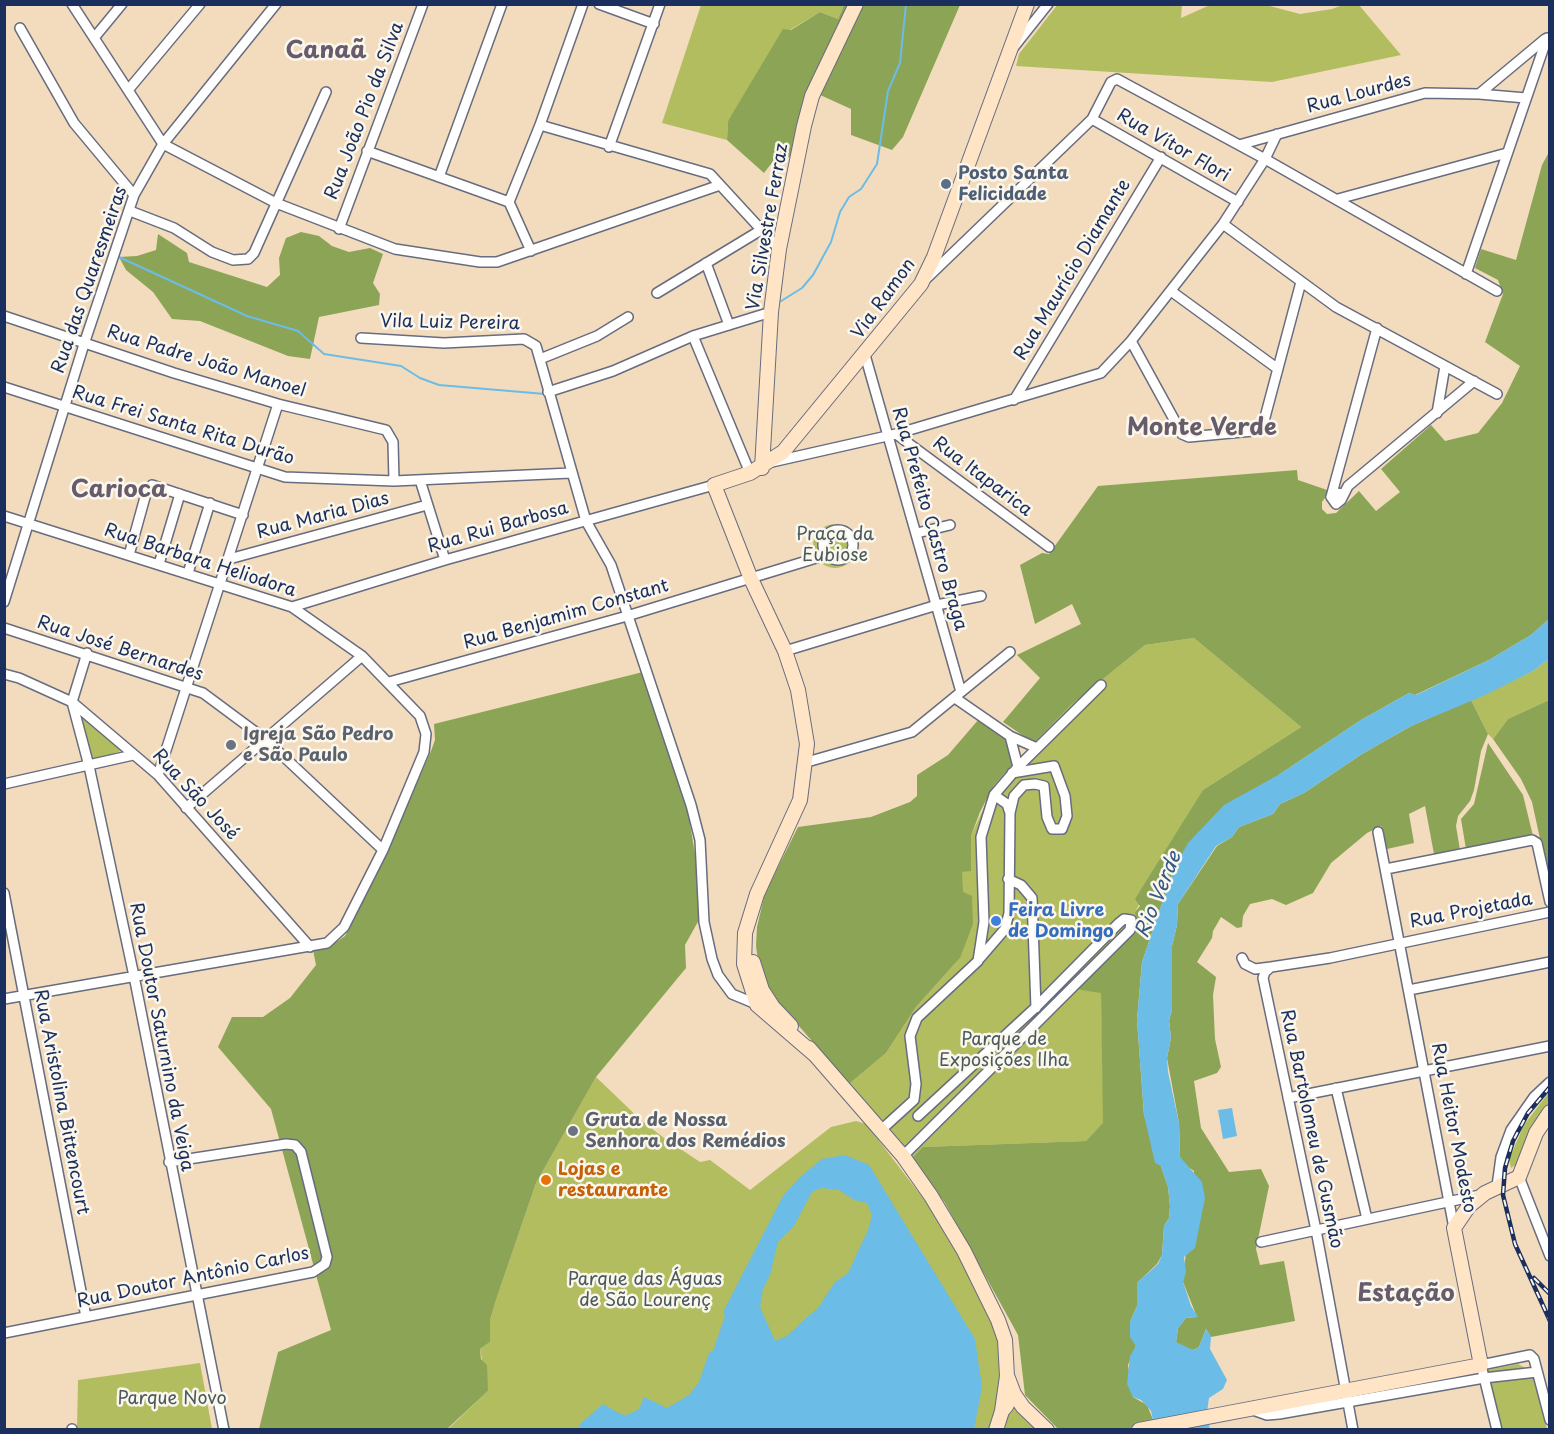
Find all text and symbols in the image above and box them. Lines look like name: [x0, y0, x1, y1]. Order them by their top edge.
street label: Rua João Pio da Silva: [321, 19, 409, 203]
district label: Canaã: [285, 37, 367, 65]
street label: Rua Lourdes: [1304, 70, 1414, 118]
street label: Rua Vítor Flori: [1113, 105, 1233, 187]
street label: Via Silvestre Ferraz: [743, 142, 793, 312]
place label: Posto Santa Felicidade: [958, 163, 1069, 206]
street label: Rua Maurício Diamante: [1010, 176, 1136, 364]
marker: Posto Santa Felicidade: [939, 177, 953, 191]
street label: Rua das Quaresmeiras: [48, 184, 132, 376]
street label: Via Ramon: [848, 255, 920, 343]
street label: Vila Luiz Pereira: [380, 311, 520, 335]
street label: Rua Padre João Manoel: [104, 321, 308, 403]
street label: Rua Frei Santa Rita Durão: [69, 382, 297, 470]
street label: Rua Prefeito Castro Braga: [887, 405, 971, 633]
district label: Monte Verde: [1127, 414, 1277, 442]
street label: Rua Itaparica: [928, 433, 1036, 521]
district label: Carioca: [71, 476, 167, 504]
street label: Rua Maria Dias: [255, 488, 391, 544]
street label: Rua Rui Barbosa: [425, 498, 571, 558]
street label: Rua Barbara Heliodora: [101, 520, 299, 602]
park label: Praça da Eubiose: [796, 524, 874, 566]
street label: Rua Benjamim Constant: [461, 575, 671, 655]
street label: Rua José Bernardes: [34, 612, 206, 686]
place label: Igreja São Pedro e São Paulo: [243, 724, 393, 766]
marker: Igreja São Pedro e São Paulo: [224, 738, 238, 752]
street label: Rua São José: [147, 745, 243, 845]
water label: Rio Verde: [1131, 848, 1187, 942]
street label: Rua Projetada: [1408, 889, 1534, 933]
place label: Feira Livre de Domingo: [1008, 900, 1114, 942]
street label: Rua Doutor Saturnino da Veiga: [124, 901, 198, 1173]
marker: Feira Livre de Domingo: [989, 914, 1003, 928]
street label: Rua Aristolina Bittencourt: [29, 987, 93, 1217]
street label: Rua Bartolomeu de Gusmão: [1275, 1008, 1347, 1250]
park label: Parque de Exposições Ilha: [939, 1029, 1069, 1072]
street label: Rua Heitor Modesto: [1426, 1041, 1480, 1215]
place label: Gruta de Nossa Senhora dos Remédios: [585, 1110, 785, 1152]
marker: Gruta de Nossa Senhora dos Remédios: [566, 1124, 580, 1138]
place label: Lojas e restaurante: [558, 1159, 668, 1202]
marker: Lojas e restaurante: [539, 1173, 553, 1187]
street label: Rua Doutor Antônio Carlos: [75, 1243, 311, 1313]
park label: Parque das Águas de São Lourenç: [568, 1269, 722, 1312]
district label: Estação: [1357, 1280, 1455, 1308]
park label: Parque Novo: [117, 1388, 227, 1410]

